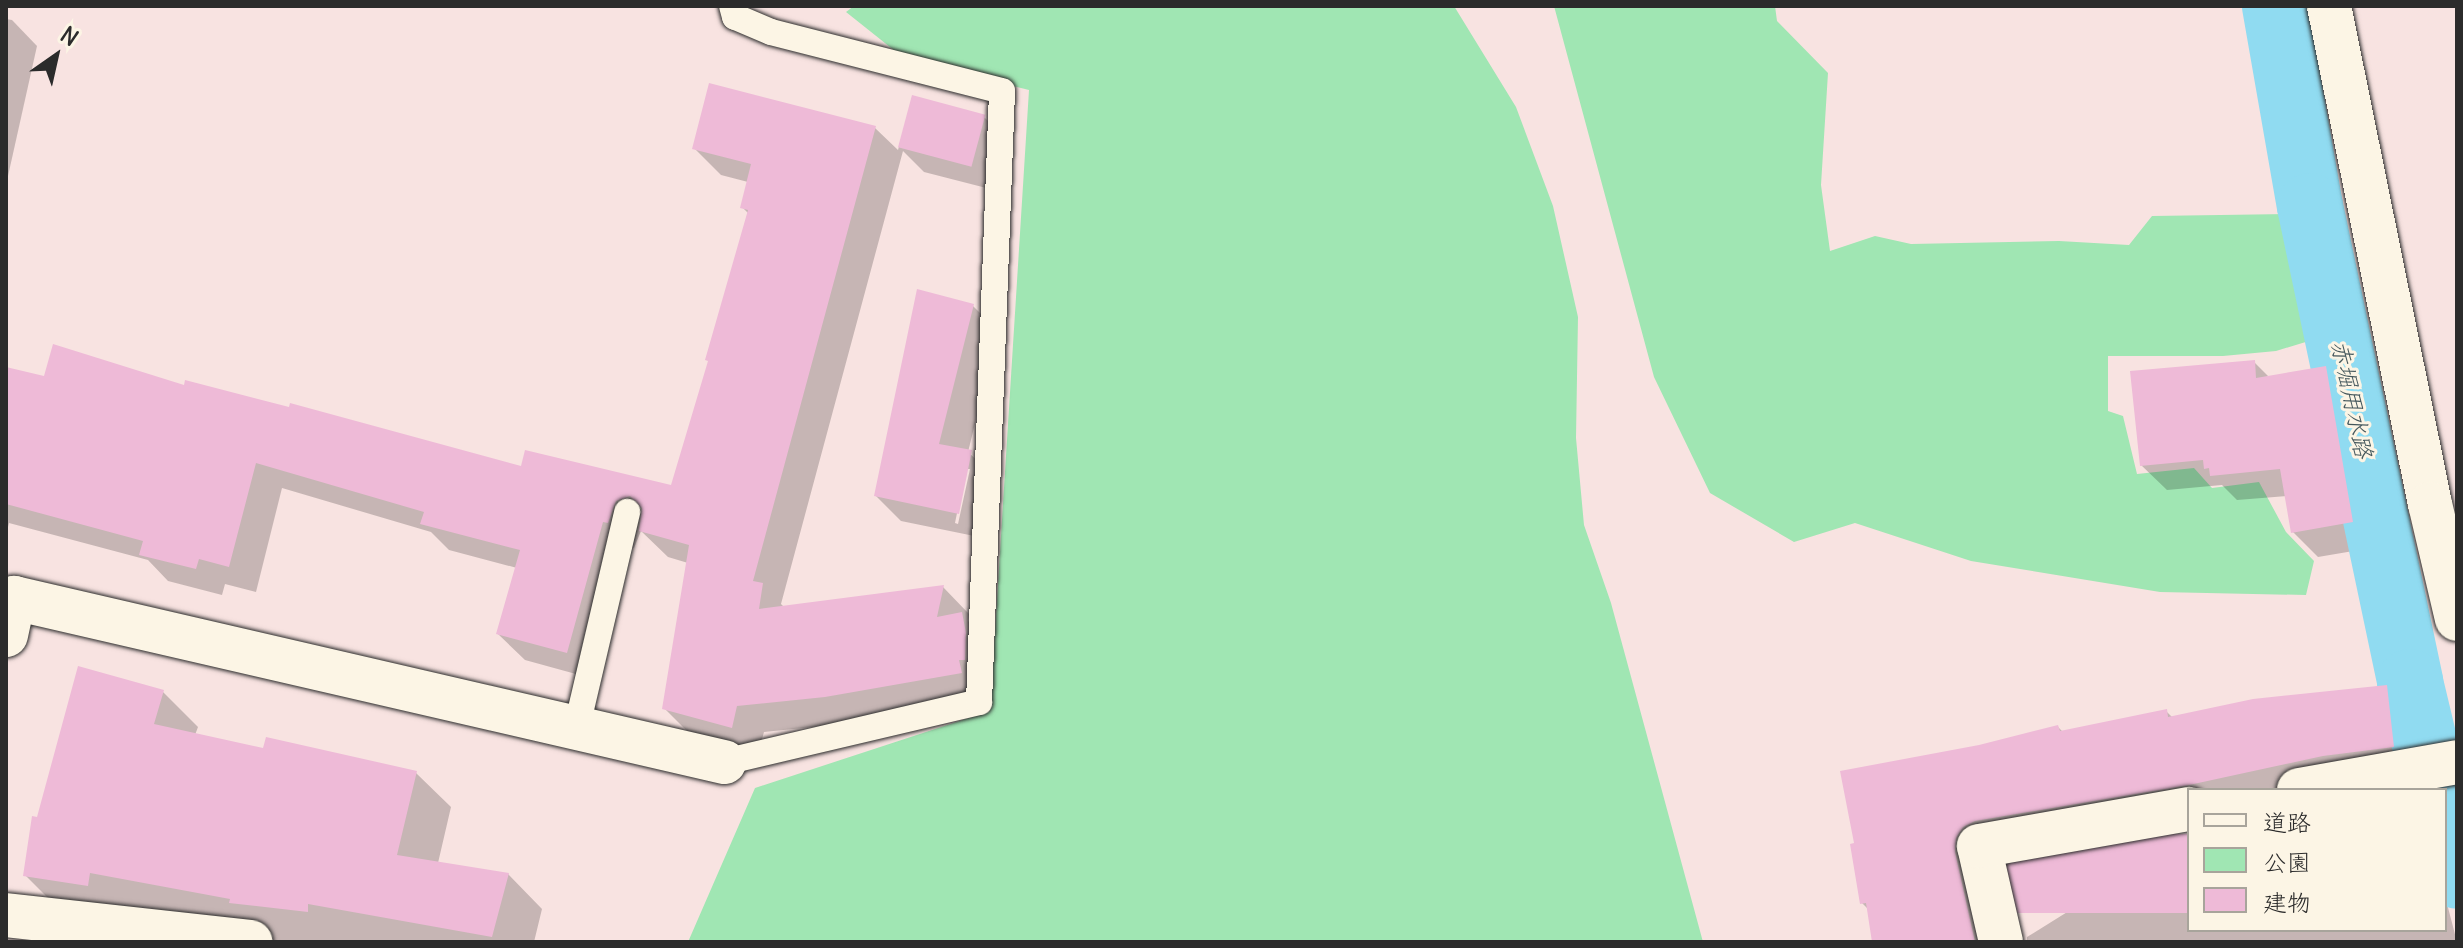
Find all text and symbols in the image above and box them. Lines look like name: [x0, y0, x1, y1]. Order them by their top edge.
north arrow: [16, 16, 96, 96]
text: N: [55, 20, 84, 52]
water label: 赤堀用水路: [2325, 337, 2379, 461]
legend: [2187, 788, 2447, 932]
text: 道路: [2263, 807, 2311, 837]
text: 公園: [2263, 847, 2311, 877]
text: 建物: [2263, 887, 2311, 917]

